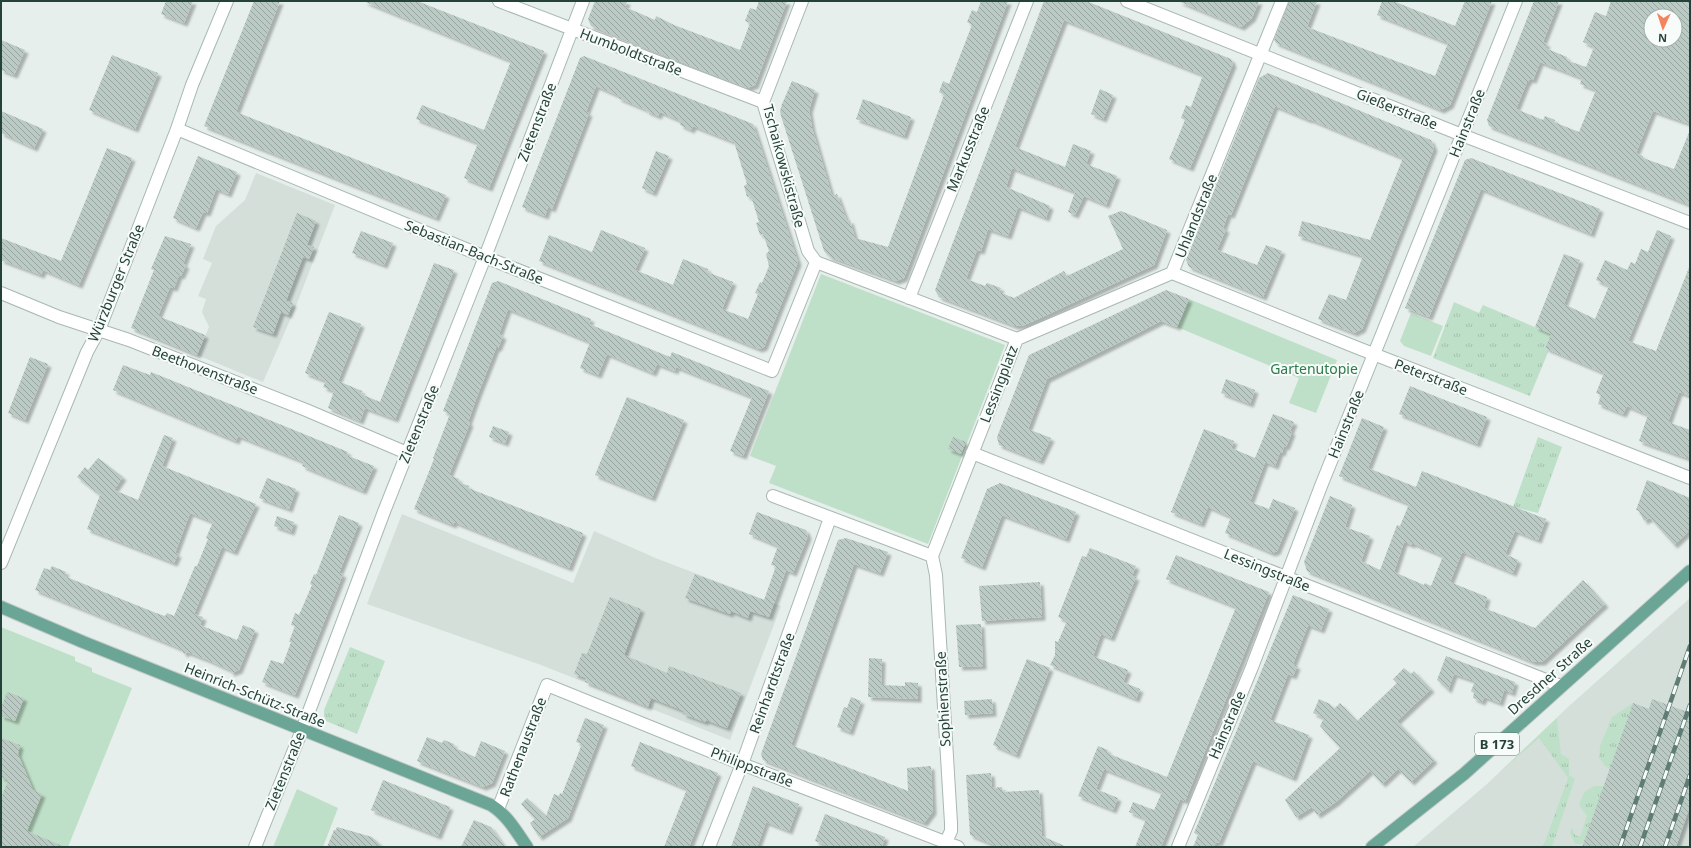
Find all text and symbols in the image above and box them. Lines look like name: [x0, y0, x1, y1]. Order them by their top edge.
north arrow: [1643, 8, 1683, 48]
street label: Humboldtstraße: [577, 23, 685, 80]
text: N: [1658, 31, 1667, 46]
street label: Zietenstraße: [513, 80, 560, 164]
street label: Gießerstraße: [1354, 84, 1441, 134]
street label: Hainstraße: [1444, 86, 1489, 160]
street label: Tschaikowskistraße: [759, 102, 810, 230]
street label: Markusstraße: [942, 103, 993, 195]
street label: Uhlandstraße: [1170, 171, 1221, 261]
street label: Sebastian-Bach-Straße: [402, 215, 546, 288]
street label: Würzburger Straße: [83, 221, 148, 345]
street label: Beethovenstraße: [149, 341, 261, 399]
street label: Lessingplatz: [975, 342, 1022, 425]
street label: Peterstraße: [1392, 354, 1471, 399]
park label: Gartenutopie: [1270, 359, 1358, 378]
street label: Zietenstraße: [394, 382, 443, 466]
street label: Hainstraße: [1323, 387, 1368, 461]
street label: Lessingstraße: [1221, 544, 1313, 595]
street label: Reinhardtstraße: [744, 629, 799, 736]
street label: Dresdner Straße: [1503, 632, 1596, 719]
street label: Sophienstraße: [931, 651, 954, 747]
street label: Heinrich-Schütz-Straße: [182, 658, 329, 732]
street label: Hainstraße: [1204, 688, 1249, 762]
street label: Rathenaustraße: [495, 694, 550, 799]
street label: Zietenstraße: [260, 729, 309, 813]
road number: B 173: [1475, 733, 1519, 755]
street label: Philippstraße: [708, 742, 796, 791]

